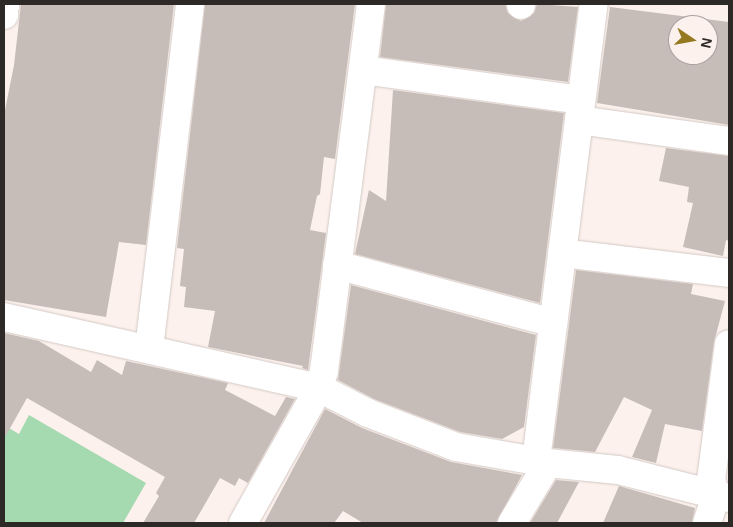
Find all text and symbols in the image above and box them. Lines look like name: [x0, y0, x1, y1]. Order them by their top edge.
north arrow: [668, 15, 718, 65]
text: N: [698, 36, 716, 50]

